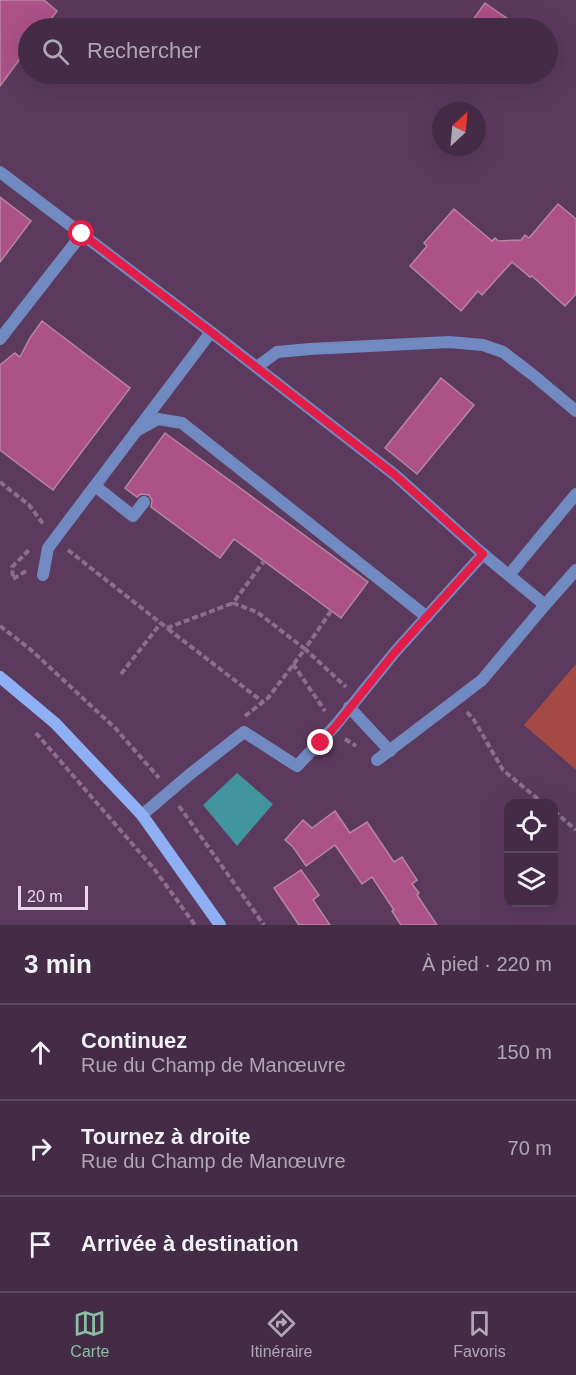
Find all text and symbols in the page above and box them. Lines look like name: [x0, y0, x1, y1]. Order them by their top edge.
search box: [18, 18, 558, 84]
icon: search: [39, 35, 72, 68]
text: Rechercher: [87, 38, 201, 63]
north arrow: [432, 102, 486, 156]
route start: [68, 220, 94, 246]
route end: [307, 729, 333, 755]
map controls: [504, 799, 558, 907]
button: locate: [504, 799, 558, 853]
button: layers: [504, 853, 558, 907]
scale bar: [18, 883, 88, 910]
text: 20 m: [27, 888, 63, 905]
text: 3 min: [24, 949, 92, 979]
text: À pied · 220 m: [422, 953, 552, 975]
text: Continuez: [81, 1028, 187, 1053]
icon: ahead: [24, 1036, 57, 1069]
text: 150 m: [496, 1041, 552, 1063]
text: Rue du Champ de Manœuvre: [81, 1054, 346, 1076]
text: Tournez à droite: [81, 1124, 251, 1149]
icon: right: [24, 1132, 57, 1165]
text: 70 m: [508, 1137, 552, 1159]
text: Rue du Champ de Manœuvre: [81, 1150, 346, 1172]
icon: arrive: [24, 1228, 57, 1261]
text: Arrivée à destination: [81, 1231, 299, 1256]
tab: Carte: [70, 1307, 109, 1361]
tab: Itinéraire: [250, 1307, 312, 1361]
tab: Favoris: [453, 1307, 506, 1361]

